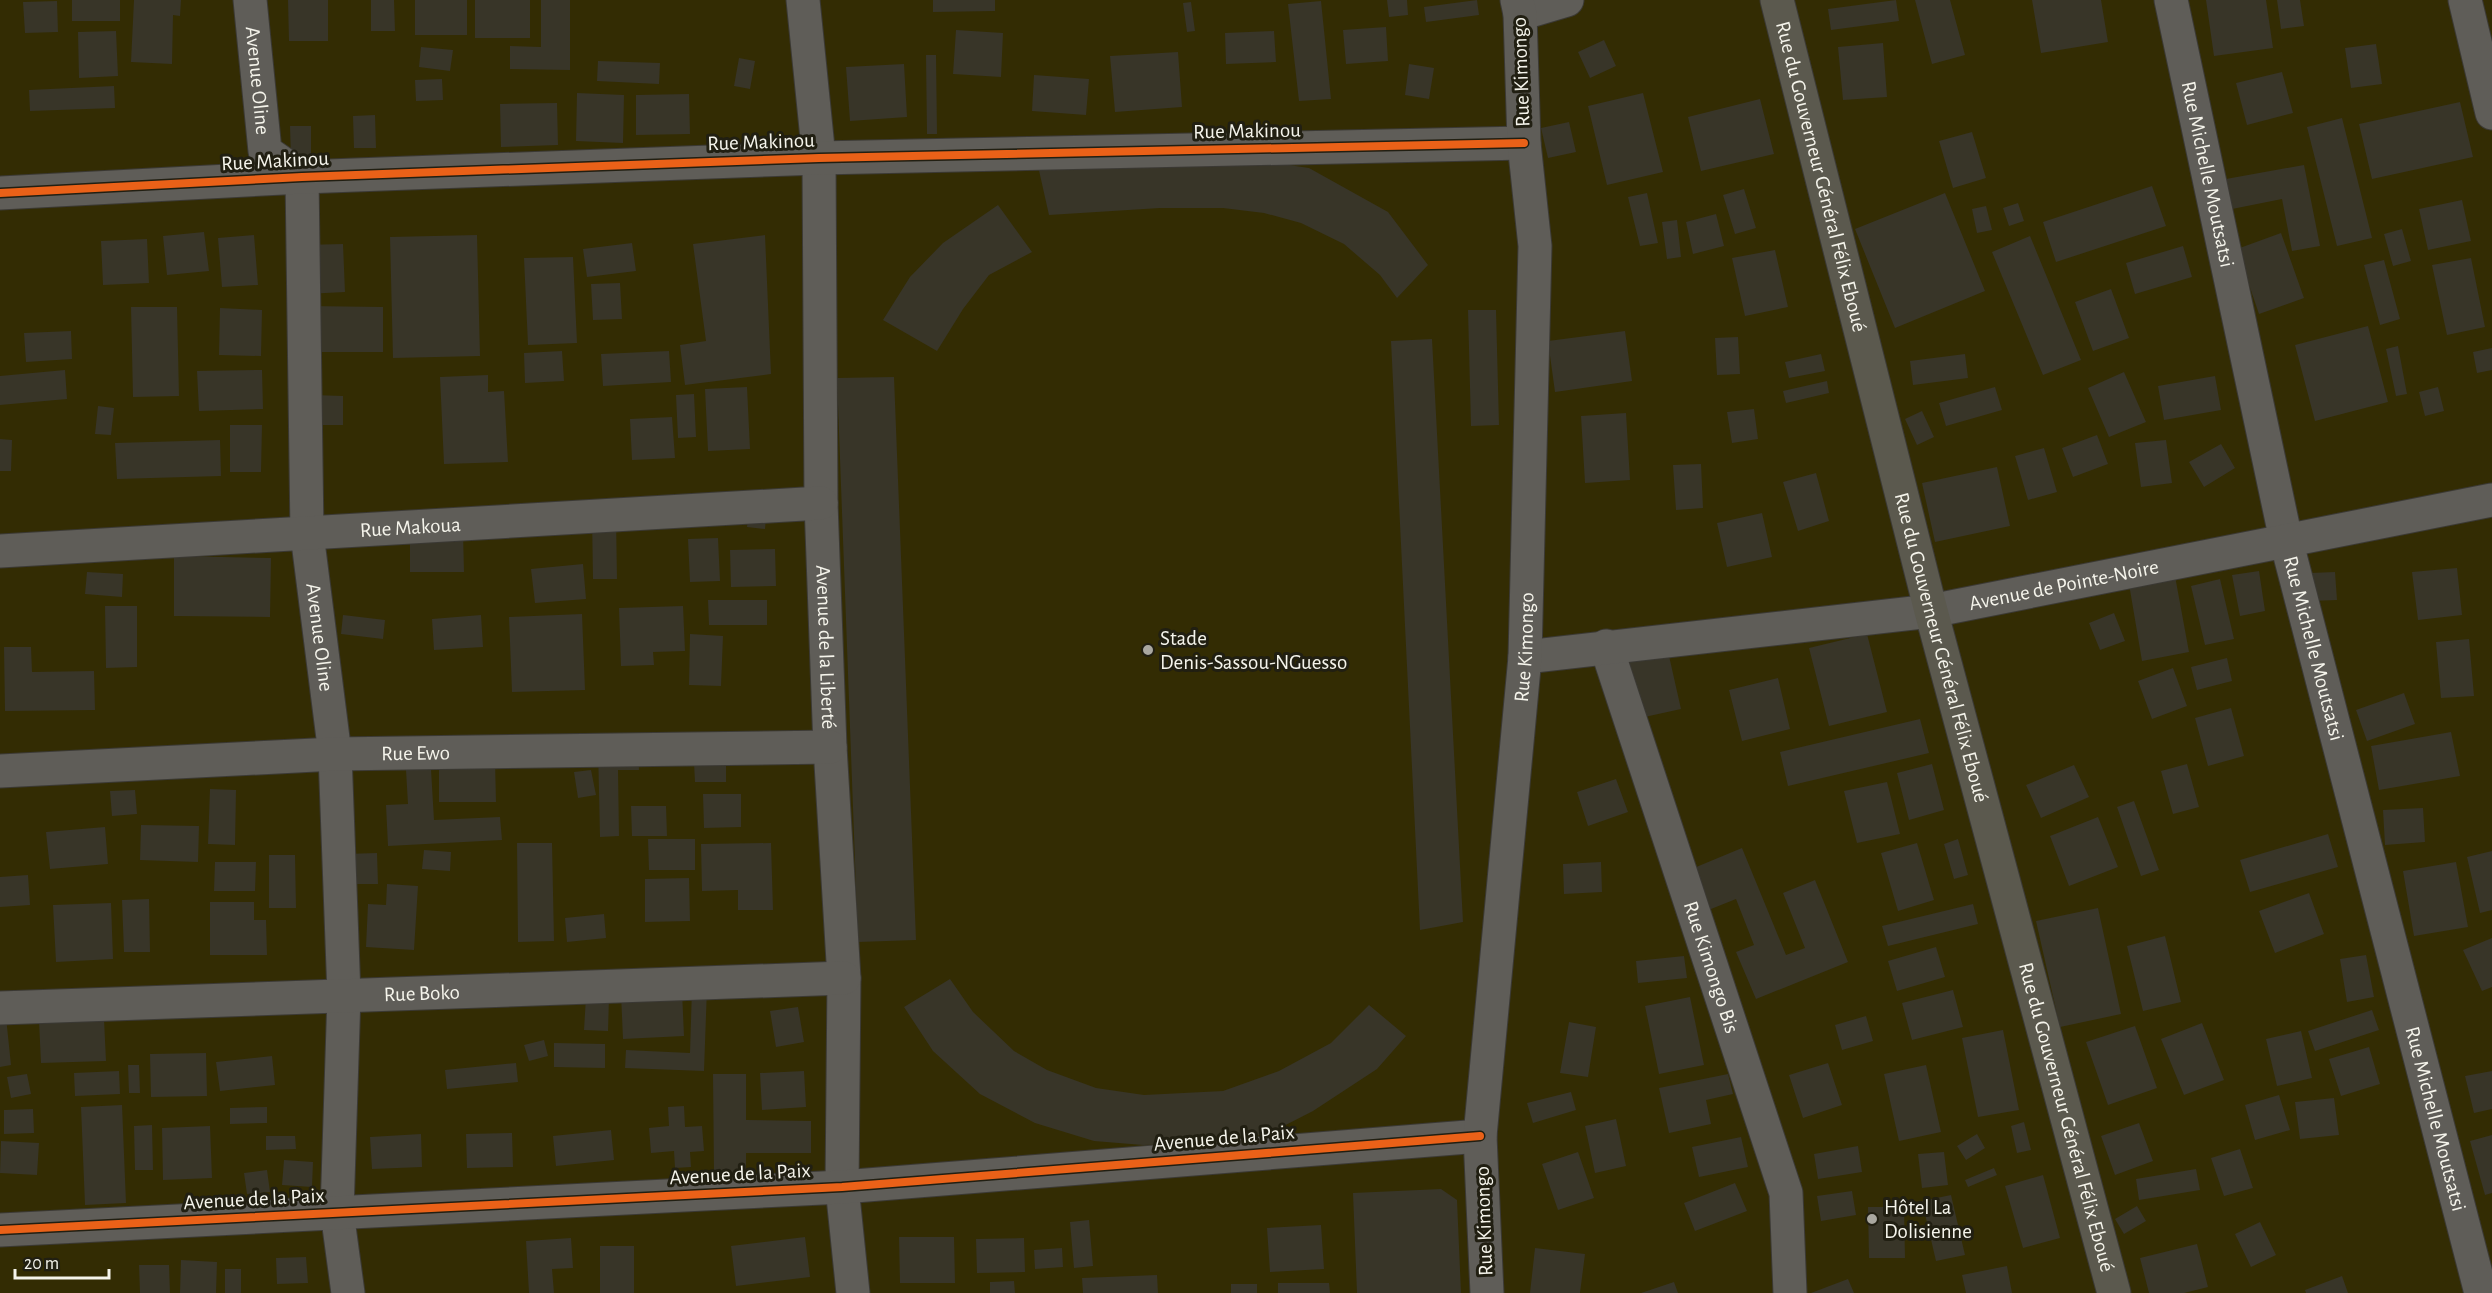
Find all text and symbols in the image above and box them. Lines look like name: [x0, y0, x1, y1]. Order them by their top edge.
street label: Rue Kimongo: [1509, 17, 1533, 127]
street label: Rue du Gouverneur Général Félix Eboué: [1772, 19, 1871, 334]
street label: Avenue Oline: [242, 25, 274, 136]
street label: Rue Michelle Moutsatsi: [2178, 79, 2238, 269]
street label: Rue Makinou: [1193, 120, 1301, 142]
street label: Rue Makinou: [707, 130, 815, 154]
street label: Rue Makinou: [221, 148, 330, 174]
street label: Rue du Gouverneur Général Félix Eboué: [1891, 490, 1992, 805]
street label: Rue Makoua: [359, 514, 462, 540]
street label: Rue Michelle Moutsatsi: [2280, 554, 2348, 743]
street label: Avenue de Pointe-Noire: [1967, 556, 2160, 614]
street label: Avenue de la Liberté: [813, 565, 840, 730]
street label: Avenue Oline: [303, 582, 337, 693]
street label: Rue Kimongo: [1510, 592, 1537, 703]
place label: Stade Denis-Sassou-NGuesso: [1160, 628, 1347, 673]
marker: Stade Denis-Sassou-NGuesso: [1141, 643, 1155, 657]
street label: Rue Ewo: [381, 742, 450, 764]
street label: Rue Kimongo Bis: [1680, 898, 1743, 1036]
street label: Rue du Gouverneur Général Félix Eboué: [2015, 960, 2118, 1274]
street label: Rue Boko: [383, 981, 460, 1005]
street label: Rue Michelle Moutsatsi: [2402, 1024, 2470, 1213]
street label: Avenue de la Paix: [1153, 1121, 1295, 1155]
street label: Avenue de la Paix: [669, 1160, 811, 1188]
street label: Rue Kimongo: [1472, 1166, 1496, 1276]
street label: Avenue de la Paix: [183, 1185, 325, 1213]
place label: Hôtel La Dolisienne: [1884, 1197, 1972, 1242]
marker: Hôtel La Dolisienne: [1865, 1212, 1879, 1226]
scale bar: [15, 1242, 110, 1280]
text: 20 m: [24, 1255, 59, 1273]

